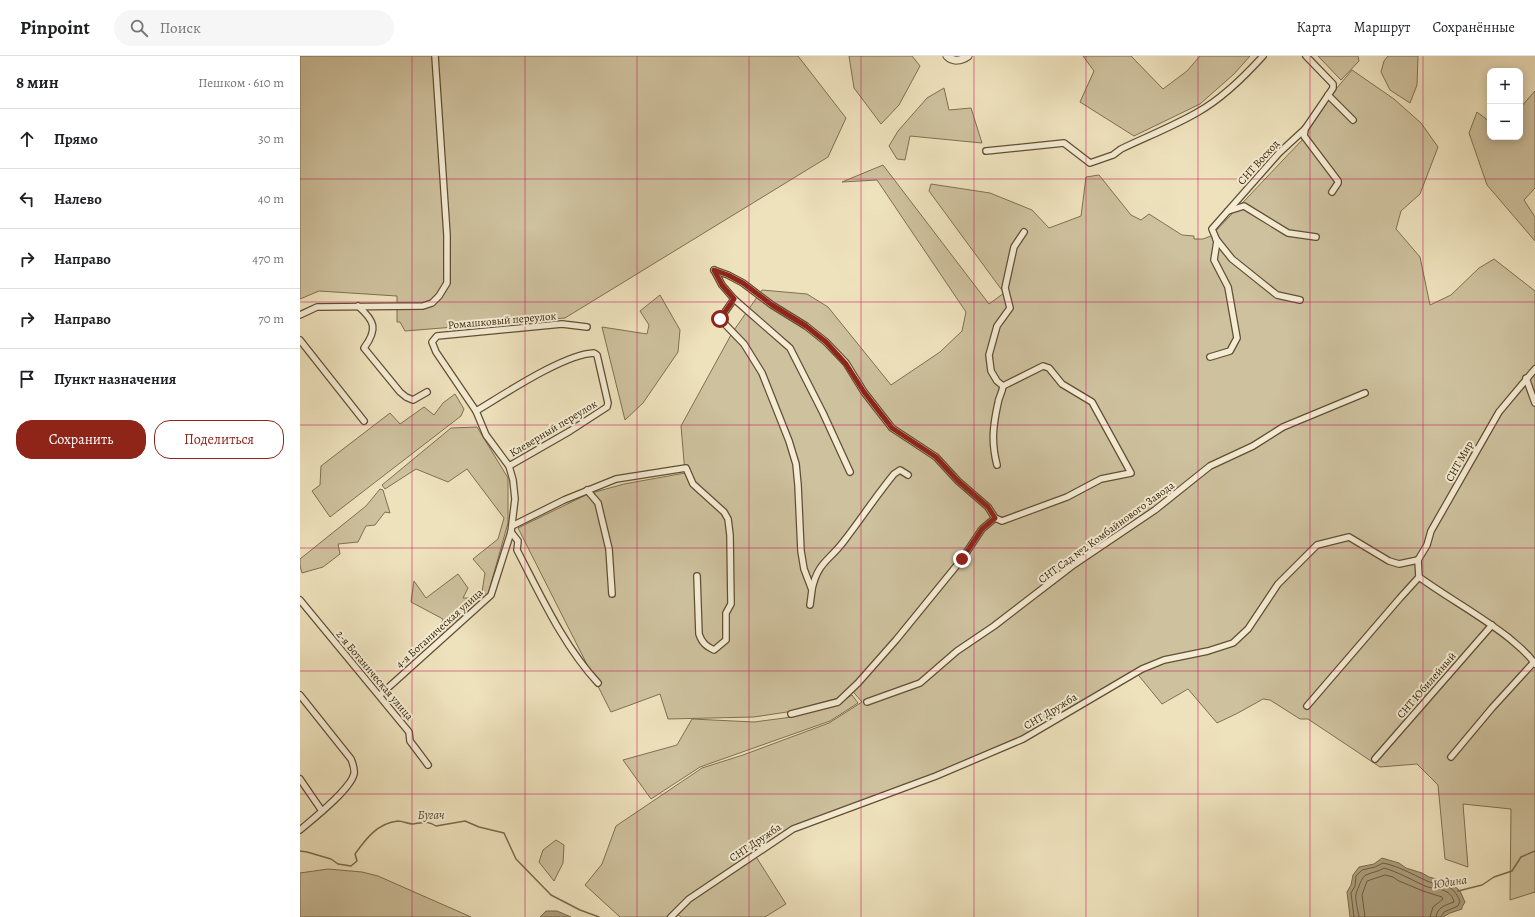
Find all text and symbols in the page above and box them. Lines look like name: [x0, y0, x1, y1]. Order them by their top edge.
search box: [114, 10, 394, 46]
text: Pinpoint: [20, 15, 90, 41]
icon: search: [128, 17, 150, 39]
text: Поиск: [160, 18, 201, 38]
text: Карта: [1297, 18, 1332, 37]
text: Маршрут: [1354, 18, 1410, 37]
text: Сохранённые: [1432, 18, 1515, 37]
map controls: [1487, 68, 1523, 140]
button: +: [1487, 68, 1523, 104]
text: 8 мин: [16, 71, 59, 94]
text: Пешком · 610 m: [198, 74, 284, 91]
button: −: [1487, 104, 1523, 140]
icon: ahead: [16, 128, 38, 150]
text: Прямо: [54, 129, 98, 149]
text: 30 m: [258, 130, 284, 147]
street label: СНТ Восход: [1234, 136, 1283, 188]
icon: left: [16, 188, 38, 210]
text: Налево: [54, 189, 102, 209]
text: 40 m: [258, 190, 284, 207]
icon: right: [16, 248, 38, 270]
text: Направо: [54, 249, 111, 269]
text: 470 m: [252, 250, 284, 267]
icon: right: [16, 308, 38, 330]
street label: Ромашковый переулок: [447, 308, 557, 333]
text: Направо: [54, 309, 111, 329]
text: 70 m: [258, 310, 284, 327]
route start: [711, 310, 729, 328]
icon: arrive: [16, 368, 38, 390]
text: Пункт назначения: [54, 369, 176, 389]
street label: Клеверный переулок: [507, 396, 600, 461]
button: Сохранить: [16, 420, 146, 459]
button: Поделиться: [154, 420, 284, 459]
street label: СНТ Мир: [1442, 438, 1477, 484]
street label: СНТ Сад №2 Комбайнового Завода: [1035, 477, 1178, 587]
route end: [953, 550, 971, 568]
street label: 4-я Ботаническая улица: [392, 585, 487, 672]
street label: 2-я Ботаническая улица: [333, 627, 417, 724]
street label: СНТ Юбилейный: [1393, 649, 1459, 722]
street label: СНТ Дружба: [1021, 689, 1081, 733]
water label: Бугач: [417, 807, 445, 823]
street label: СНТ Дружба: [726, 819, 785, 865]
water label: Юдина: [1432, 871, 1469, 893]

